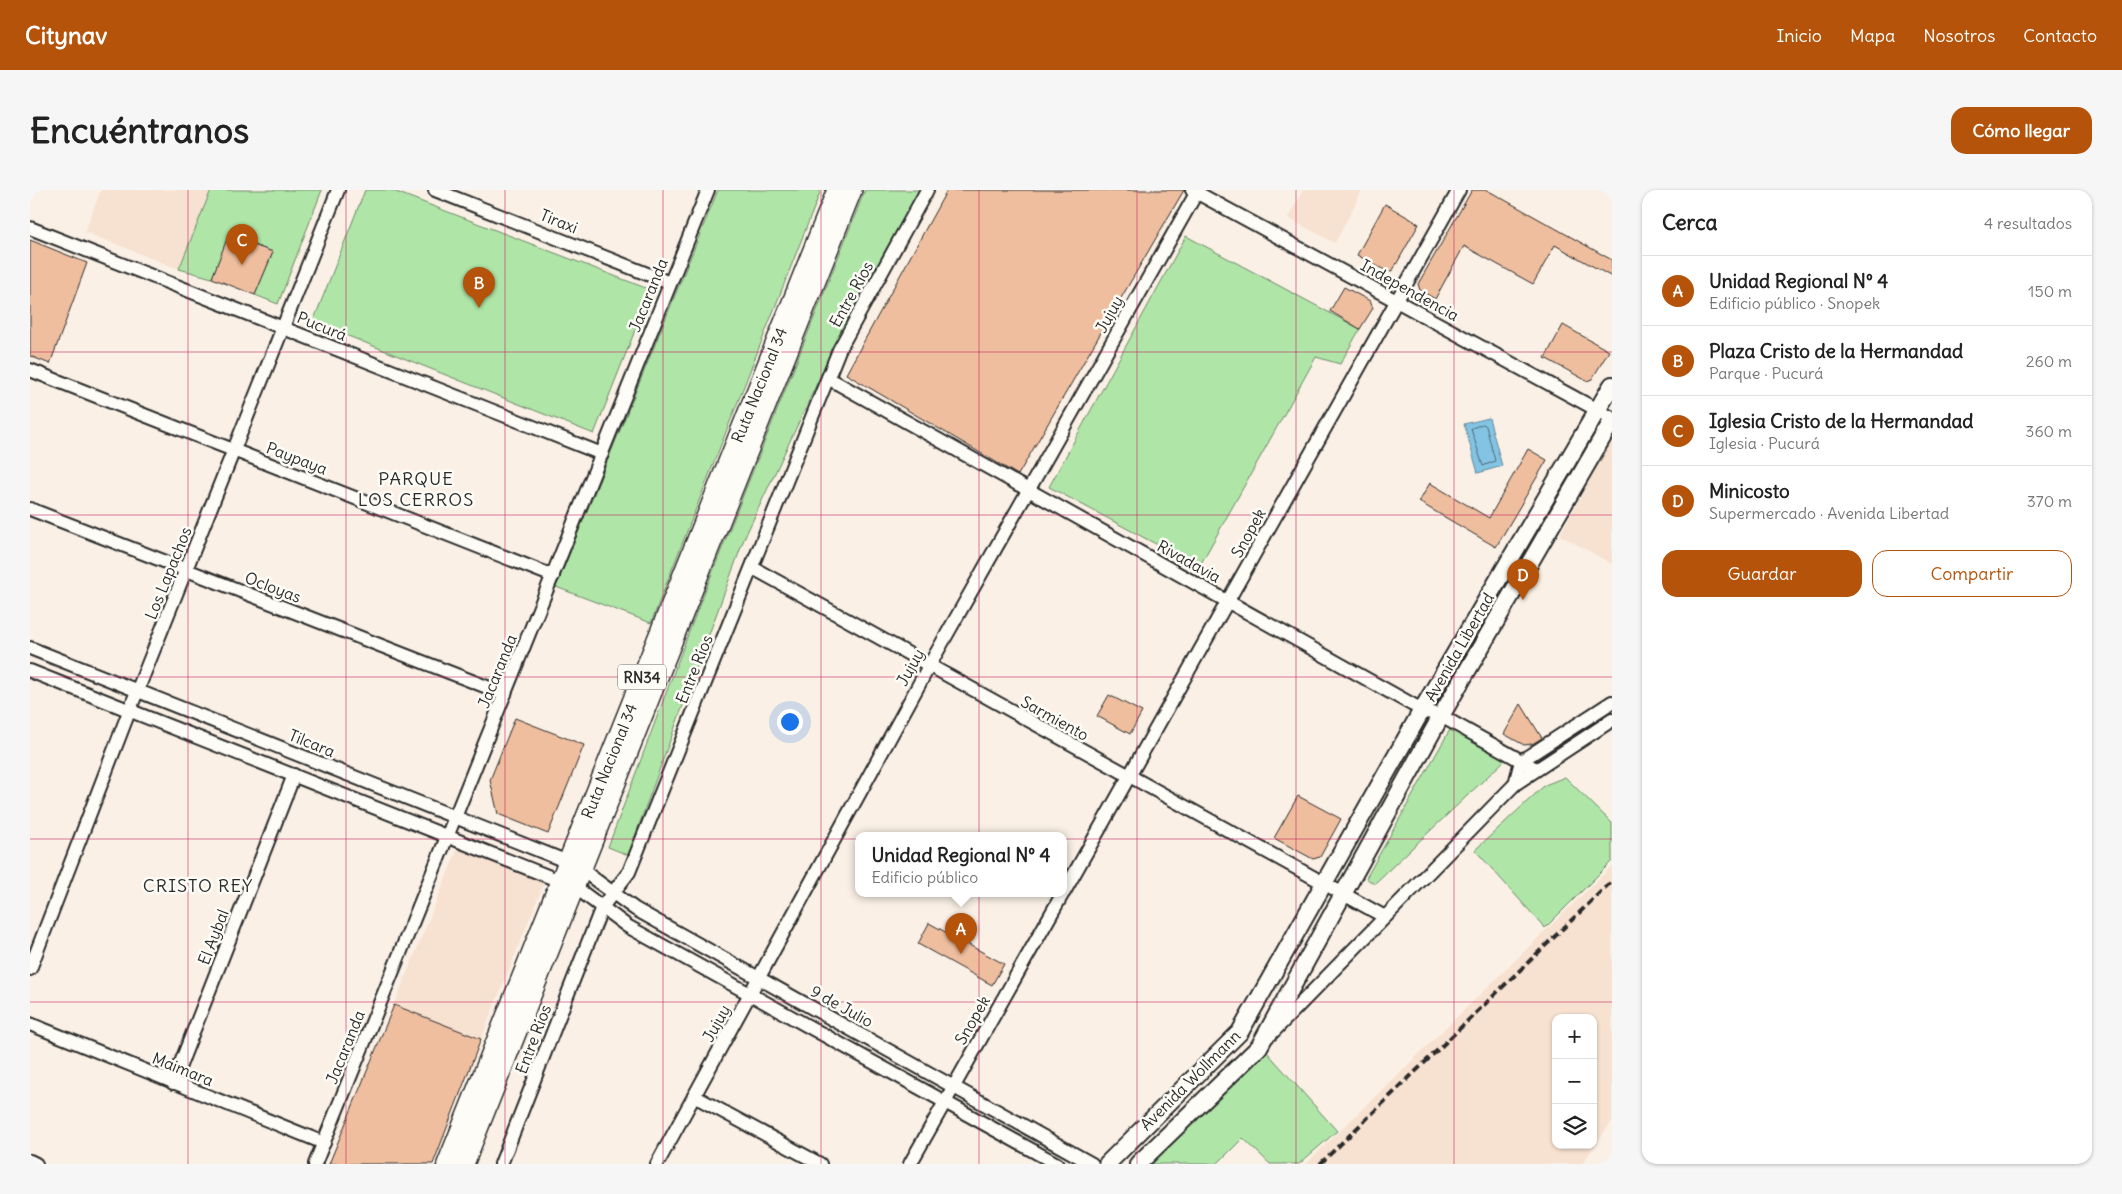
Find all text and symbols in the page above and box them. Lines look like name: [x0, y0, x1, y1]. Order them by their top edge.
text: Citynav: [25, 20, 107, 50]
text: Inicio: [1776, 24, 1822, 47]
text: Mapa: [1850, 24, 1895, 47]
text: Nosotros: [1923, 24, 1995, 47]
text: Contacto: [2023, 24, 2097, 47]
button: Cómo llegar: [1951, 107, 2092, 154]
text: Encuéntranos: [30, 108, 249, 152]
street label: Tiraxi: [537, 204, 581, 238]
text: Cerca: [1662, 209, 1717, 236]
text: 4 resultados: [1984, 213, 2072, 233]
pin: C: [226, 224, 258, 265]
street label: Jacaranda: [624, 255, 672, 335]
street label: Independencia: [1357, 255, 1463, 325]
street label: Entre Ríos: [825, 258, 877, 330]
pin: B: [463, 267, 495, 308]
text: Unidad Regional Nº 4: [1709, 269, 1888, 293]
text: A: [1673, 281, 1683, 301]
text: 150 m: [2028, 281, 2072, 301]
street label: Jujuy: [1091, 292, 1127, 336]
text: Edificio público · Snopek: [1709, 293, 1880, 313]
street label: Pucurá: [294, 307, 350, 345]
street label: Ruta Nacional 34: [727, 324, 791, 446]
text: Plaza Cristo de la Hermandad: [1709, 339, 1963, 363]
text: B: [1673, 351, 1683, 371]
text: 260 m: [2026, 351, 2072, 371]
text: Parque · Pucurá: [1709, 363, 1823, 383]
text: Iglesia Cristo de la Hermandad: [1709, 409, 1974, 433]
text: C: [1673, 421, 1683, 441]
text: 360 m: [2025, 421, 2072, 441]
text: Iglesia · Pucurá: [1709, 433, 1820, 453]
street label: Paypaya: [264, 437, 330, 479]
district label: PARQUE LOS CERROS: [358, 467, 474, 511]
text: Minicosto: [1709, 479, 1790, 503]
text: D: [1672, 491, 1684, 511]
text: 370 m: [2027, 491, 2072, 511]
text: Supermercado · Avenida Libertad: [1709, 503, 1949, 523]
street label: Snopek: [1226, 505, 1270, 561]
street label: Los Lapachos: [140, 524, 196, 622]
street label: Rivadavia: [1154, 535, 1224, 587]
button: Guardar: [1662, 550, 1862, 597]
button: Compartir: [1872, 550, 2072, 597]
pin: D: [1507, 559, 1539, 600]
street label: Ocloyas: [242, 567, 304, 607]
street label: Avenida Libertad: [1420, 589, 1498, 705]
street label: Jacaranda: [473, 631, 521, 711]
street label: Entre Ríos: [671, 632, 717, 706]
street label: Jujuy: [892, 645, 928, 689]
road number: RN34: [618, 664, 666, 690]
street label: Sarmiento: [1018, 691, 1092, 745]
street label: Ruta Nacional 34: [577, 700, 641, 822]
your location: [777, 709, 803, 735]
street label: Tilcara: [286, 725, 338, 761]
popup: [855, 832, 1067, 897]
text: Unidad Regional Nº 4: [871, 843, 1051, 867]
text: Edificio público: [871, 867, 978, 887]
district label: CRISTO REY: [143, 874, 253, 897]
street label: El Aybal: [193, 906, 233, 968]
pin: A: [945, 913, 977, 954]
street label: 9 de Julio: [807, 981, 877, 1031]
street label: Snopek: [950, 992, 994, 1048]
street label: Jujuy: [698, 1001, 734, 1045]
street label: Entre Ríos: [511, 1002, 555, 1076]
street label: Jacaranda: [321, 1007, 369, 1087]
map controls: [1552, 1014, 1597, 1149]
button: +: [1552, 1014, 1597, 1059]
street label: Avenida Wollmann: [1136, 1026, 1244, 1134]
street label: Maimara: [149, 1048, 217, 1090]
button: −: [1552, 1059, 1597, 1104]
button: layers: [1552, 1104, 1597, 1149]

